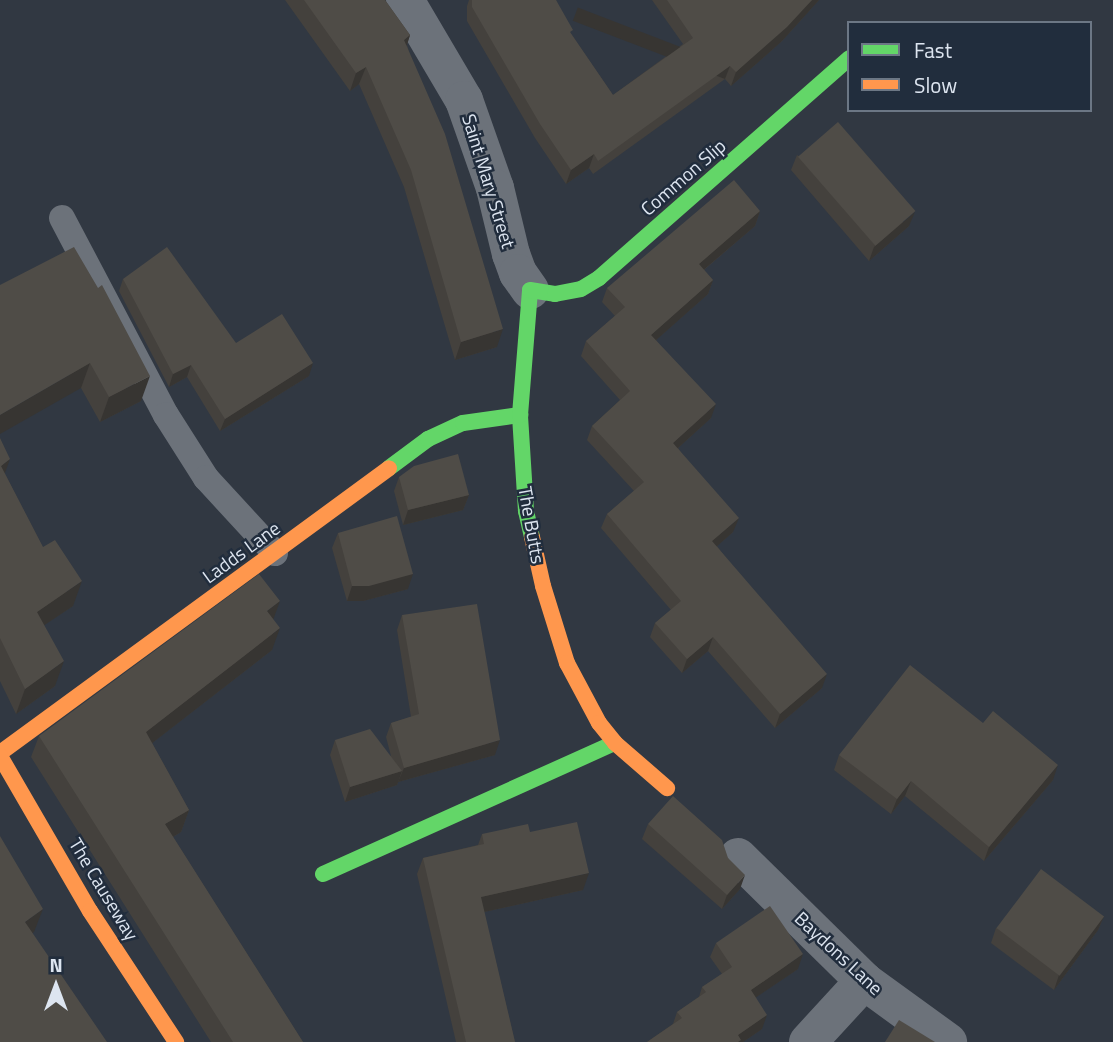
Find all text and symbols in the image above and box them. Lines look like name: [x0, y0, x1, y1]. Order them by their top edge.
legend: [847, 21, 1092, 112]
text: Fast: [914, 34, 952, 66]
text: Slow: [914, 69, 957, 101]
street label: Saint Mary Street: [458, 111, 520, 251]
street label: Common Slip: [636, 134, 730, 220]
street label: The Butts: [514, 485, 550, 565]
street label: Ladds Lane: [198, 516, 284, 588]
street label: The Causeway: [65, 834, 143, 944]
street label: Baydons Lane: [790, 907, 888, 999]
text: N: [49, 950, 63, 979]
north arrow: [21, 951, 91, 1021]

